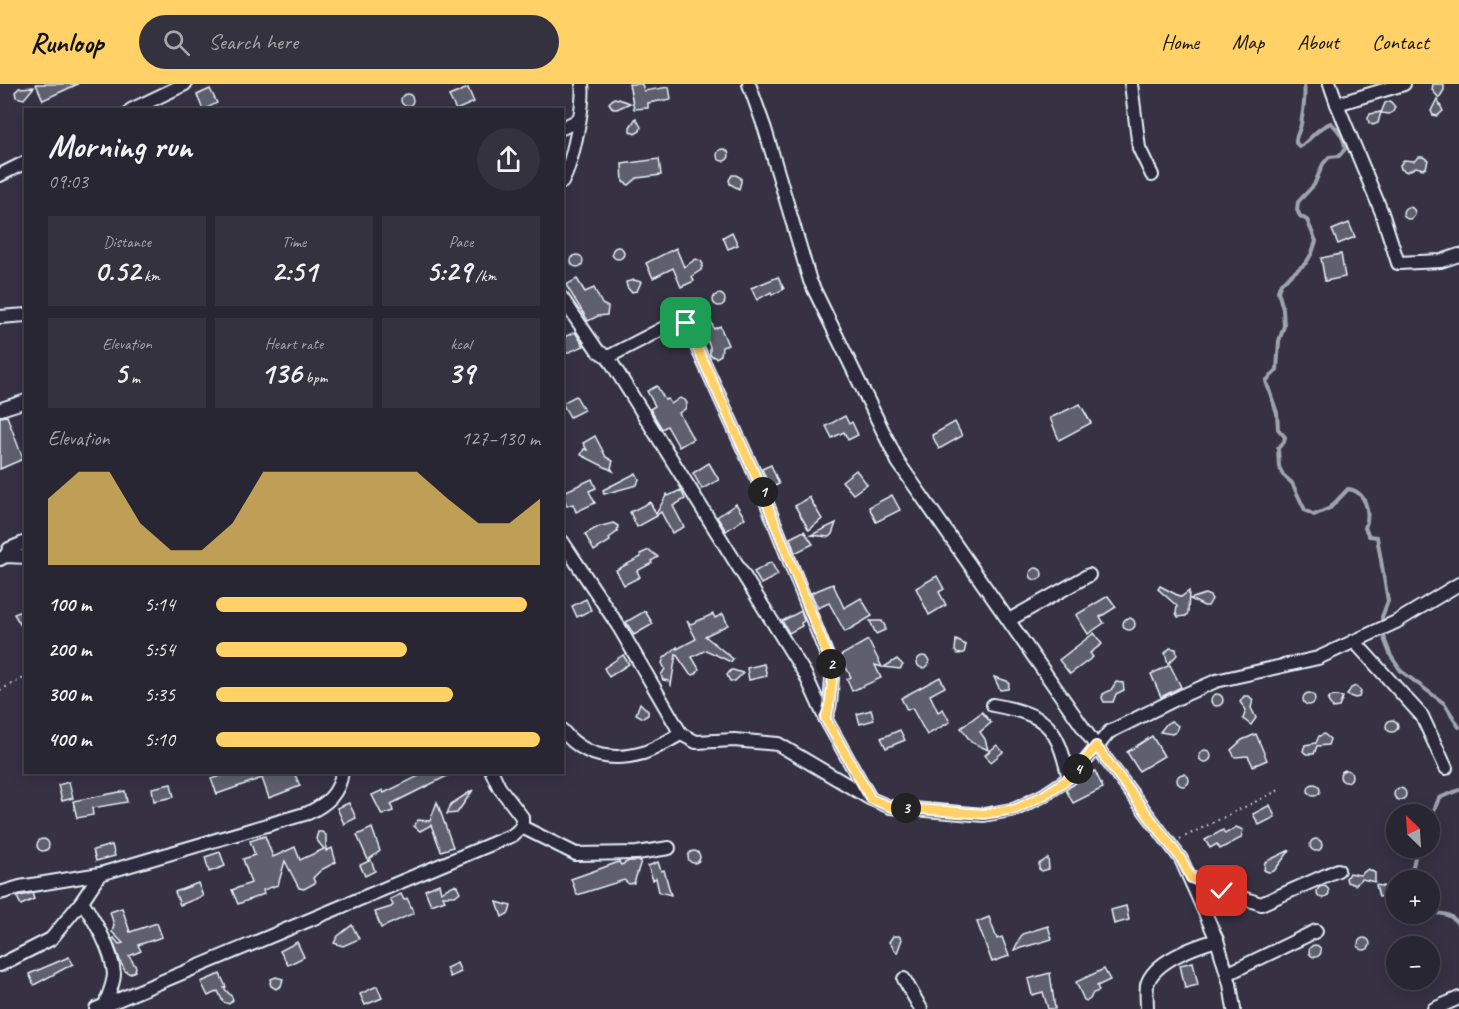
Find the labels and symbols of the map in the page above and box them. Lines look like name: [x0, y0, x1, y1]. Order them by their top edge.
pin: [660, 297, 711, 348]
pin: 1: [748, 477, 778, 507]
pin: 2: [816, 649, 846, 679]
pin: 4: [1063, 754, 1093, 784]
pin: 3: [891, 793, 921, 823]
north arrow: [1386, 804, 1440, 858]
pin: [1196, 865, 1247, 916]

